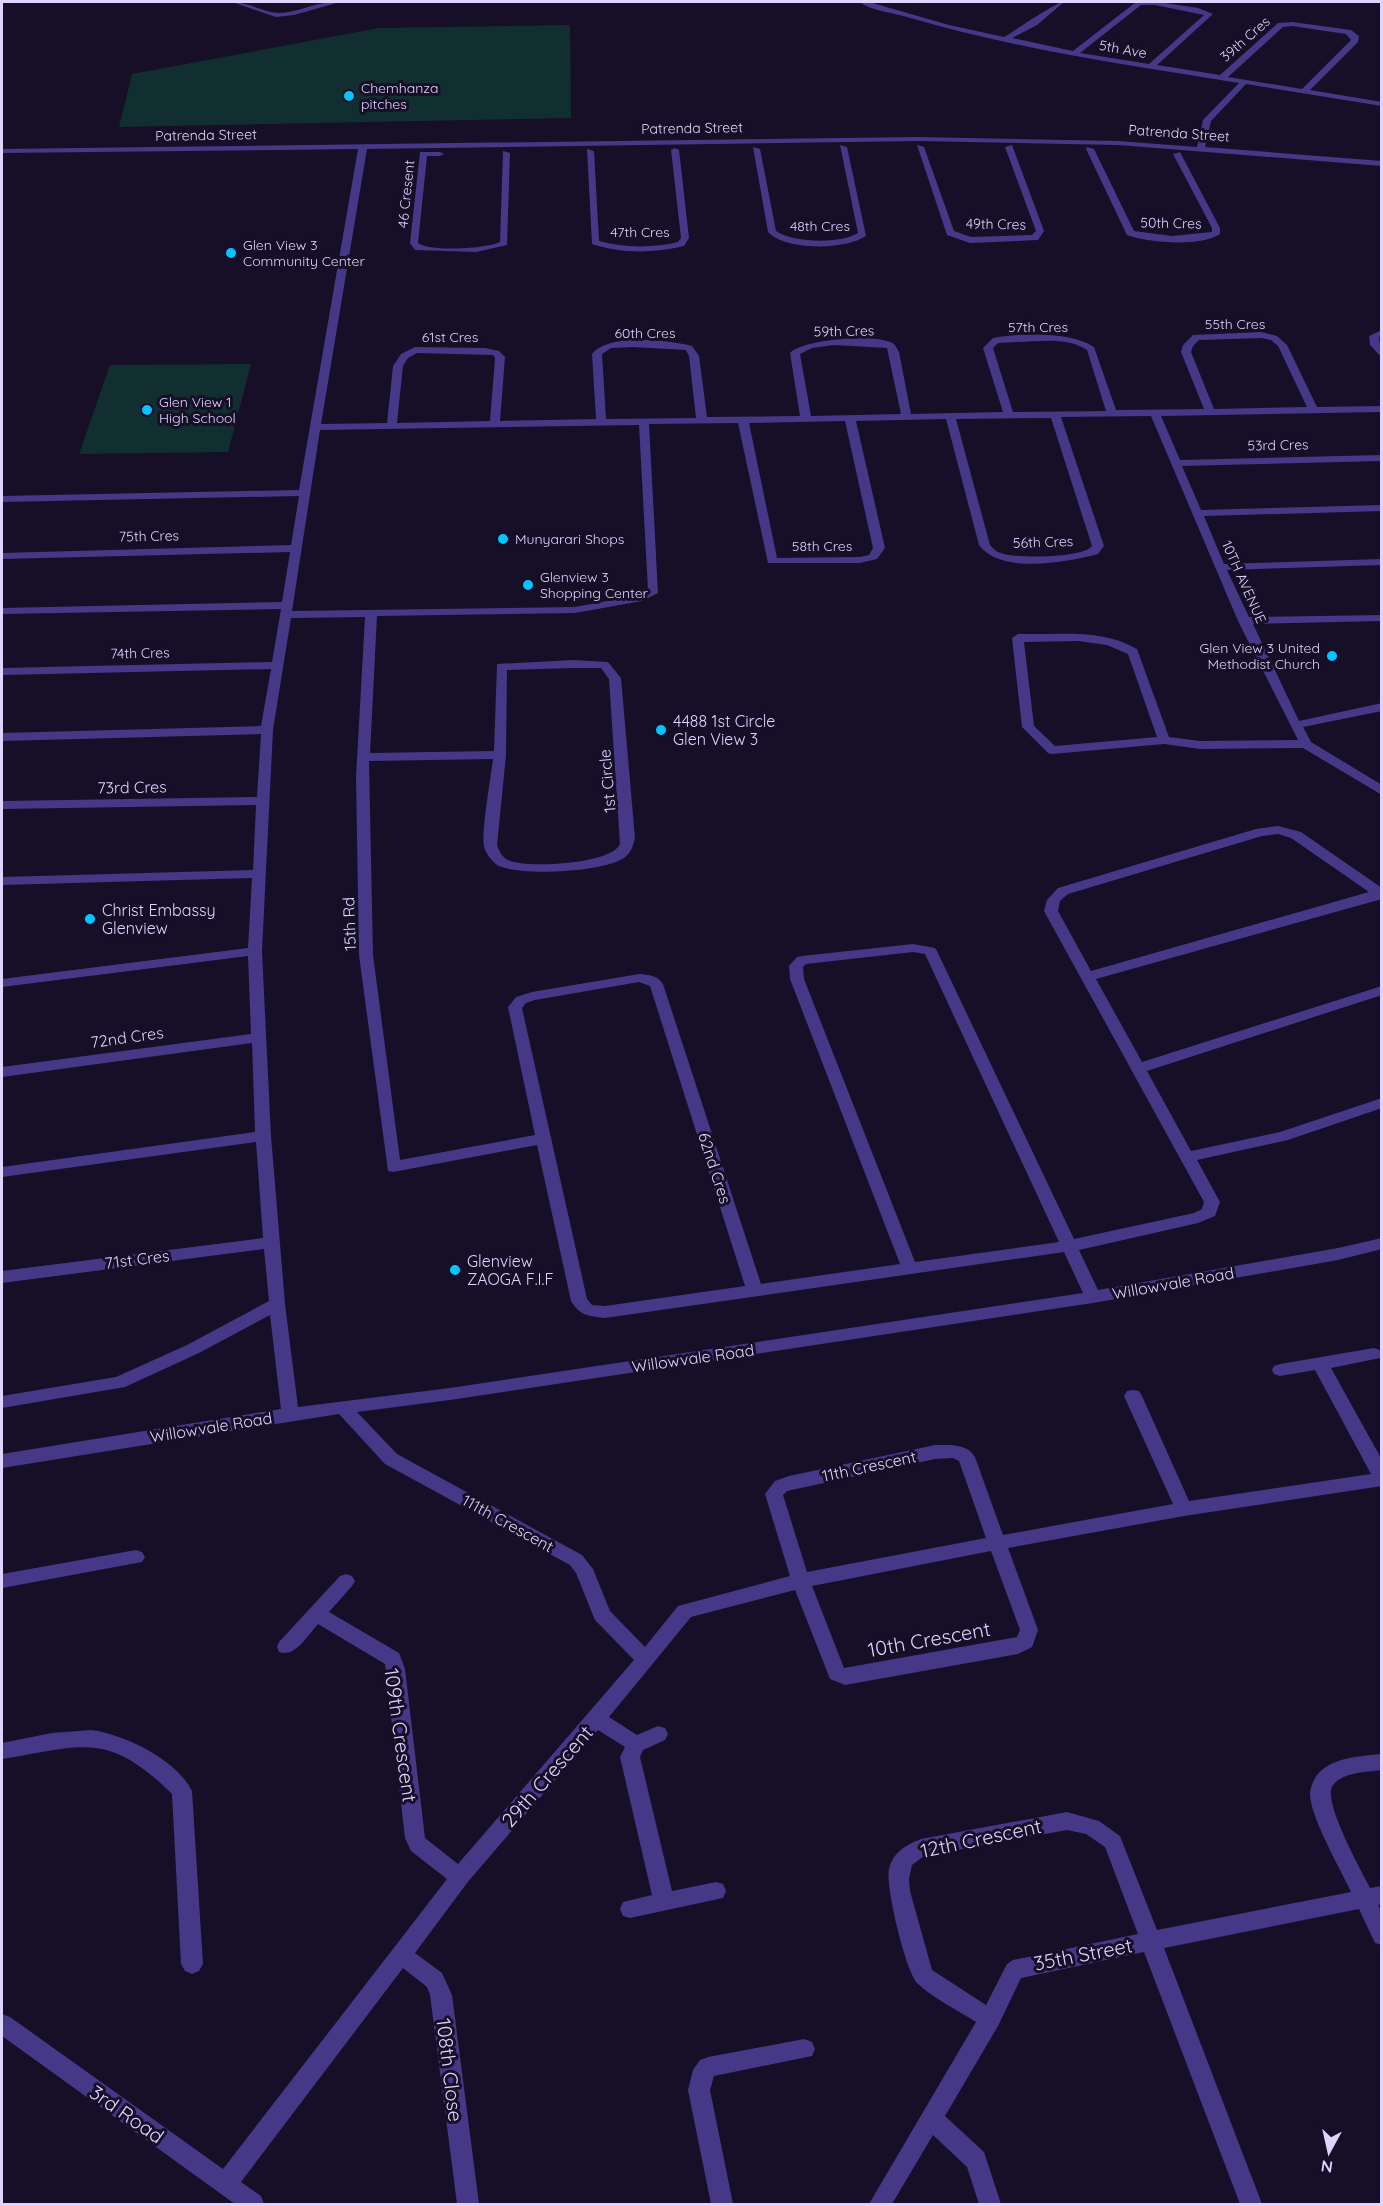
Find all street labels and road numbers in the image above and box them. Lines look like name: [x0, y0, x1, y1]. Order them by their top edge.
street label: 39th Cres: [1216, 12, 1274, 66]
street label: 5th Ave: [1098, 36, 1148, 62]
street label: Patrenda Street: [641, 118, 743, 138]
street label: Patrenda Street: [1128, 120, 1231, 146]
street label: Patrenda Street: [155, 125, 257, 145]
street label: 46 Cresent: [393, 159, 419, 229]
street label: 50th Cres: [1140, 213, 1202, 233]
street label: 49th Cres: [966, 214, 1026, 234]
street label: 48th Cres: [790, 217, 850, 235]
street label: 47th Cres: [610, 223, 670, 241]
street label: 55th Cres: [1205, 315, 1265, 333]
street label: 57th Cres: [1008, 318, 1068, 336]
street label: 59th Cres: [814, 321, 874, 341]
street label: 60th Cres: [614, 324, 676, 342]
street label: 61st Cres: [422, 328, 478, 346]
street label: 53rd Cres: [1247, 435, 1309, 455]
street label: 75th Cres: [119, 526, 179, 546]
street label: 56th Cres: [1013, 532, 1073, 552]
street label: 58th Cres: [792, 537, 852, 555]
street label: 10TH AVENUE: [1218, 538, 1270, 626]
street label: 74th Cres: [110, 643, 170, 663]
street label: 1st Circle: [594, 748, 620, 814]
street label: 73rd Cres: [97, 776, 167, 798]
street label: 15th Rd: [338, 897, 360, 951]
street label: 72nd Cres: [89, 1022, 165, 1052]
street label: 62nd Cres: [694, 1130, 736, 1206]
street label: 71st Cres: [104, 1245, 170, 1273]
street label: Willowvale Road: [1111, 1262, 1235, 1304]
street label: Willowvale Road: [631, 1340, 755, 1376]
street label: Willowvale Road: [149, 1407, 273, 1447]
street label: 11th Crescent: [820, 1446, 918, 1486]
street label: 111th Crescent: [459, 1490, 557, 1556]
street label: 10th Crescent: [866, 1616, 992, 1662]
street label: 109th Crescent: [379, 1666, 423, 1804]
street label: 29th Crescent: [496, 1720, 598, 1832]
street label: 12th Crescent: [918, 1813, 1044, 1863]
street label: 35th Street: [1032, 1932, 1135, 1976]
street label: 108th Close: [431, 2017, 469, 2123]
street label: 3rd Road: [85, 2079, 169, 2149]

